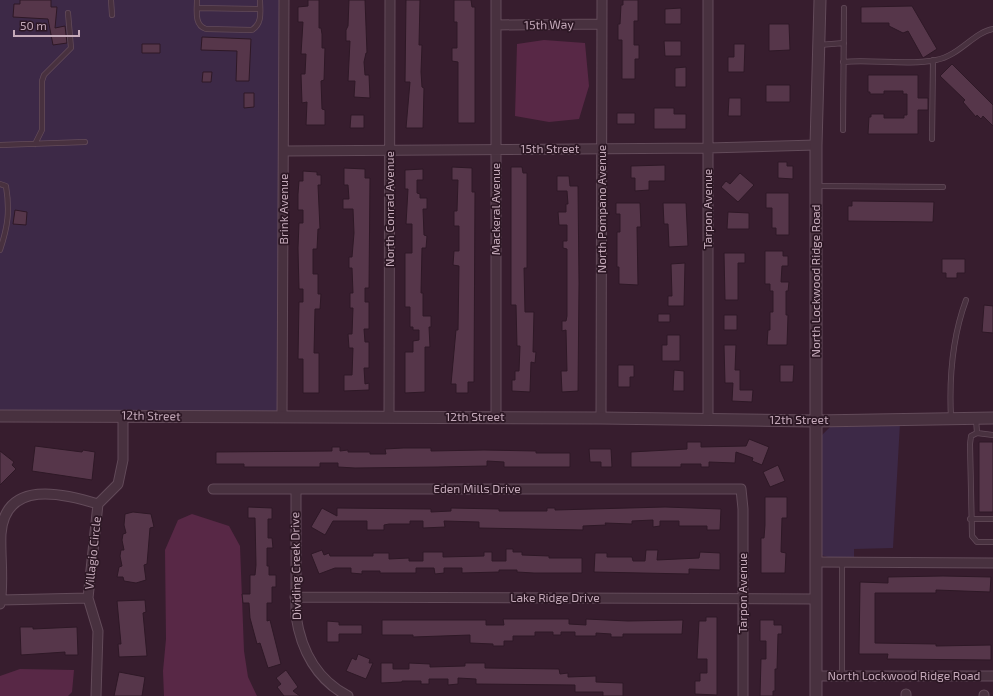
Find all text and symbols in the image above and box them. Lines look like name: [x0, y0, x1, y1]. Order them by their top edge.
scale bar: [14, 12, 79, 38]
street label: 15th Way: [524, 17, 574, 31]
text: 50 m: [20, 18, 47, 32]
street label: 15th Street: [521, 141, 580, 155]
street label: North Pompano Avenue: [594, 145, 608, 273]
street label: North Conrad Avenue: [382, 151, 396, 267]
street label: Mackeral Avenue: [488, 163, 502, 255]
street label: Tarpon Avenue: [700, 169, 714, 249]
street label: Brink Avenue: [276, 174, 290, 244]
street label: North Lockwood Ridge Road: [808, 205, 822, 357]
street label: 12th Street: [121, 407, 181, 423]
street label: 12th Street: [445, 409, 505, 423]
street label: 12th Street: [769, 412, 829, 426]
street label: Eden Mills Drive: [433, 481, 521, 495]
street label: Dividing Creek Drive: [287, 512, 303, 620]
street label: Villagio Circle: [81, 516, 103, 590]
street label: Tarpon Avenue: [735, 553, 749, 633]
street label: Lake Ridge Drive: [510, 590, 600, 604]
street label: North Lockwood Ridge Road: [828, 668, 980, 682]

